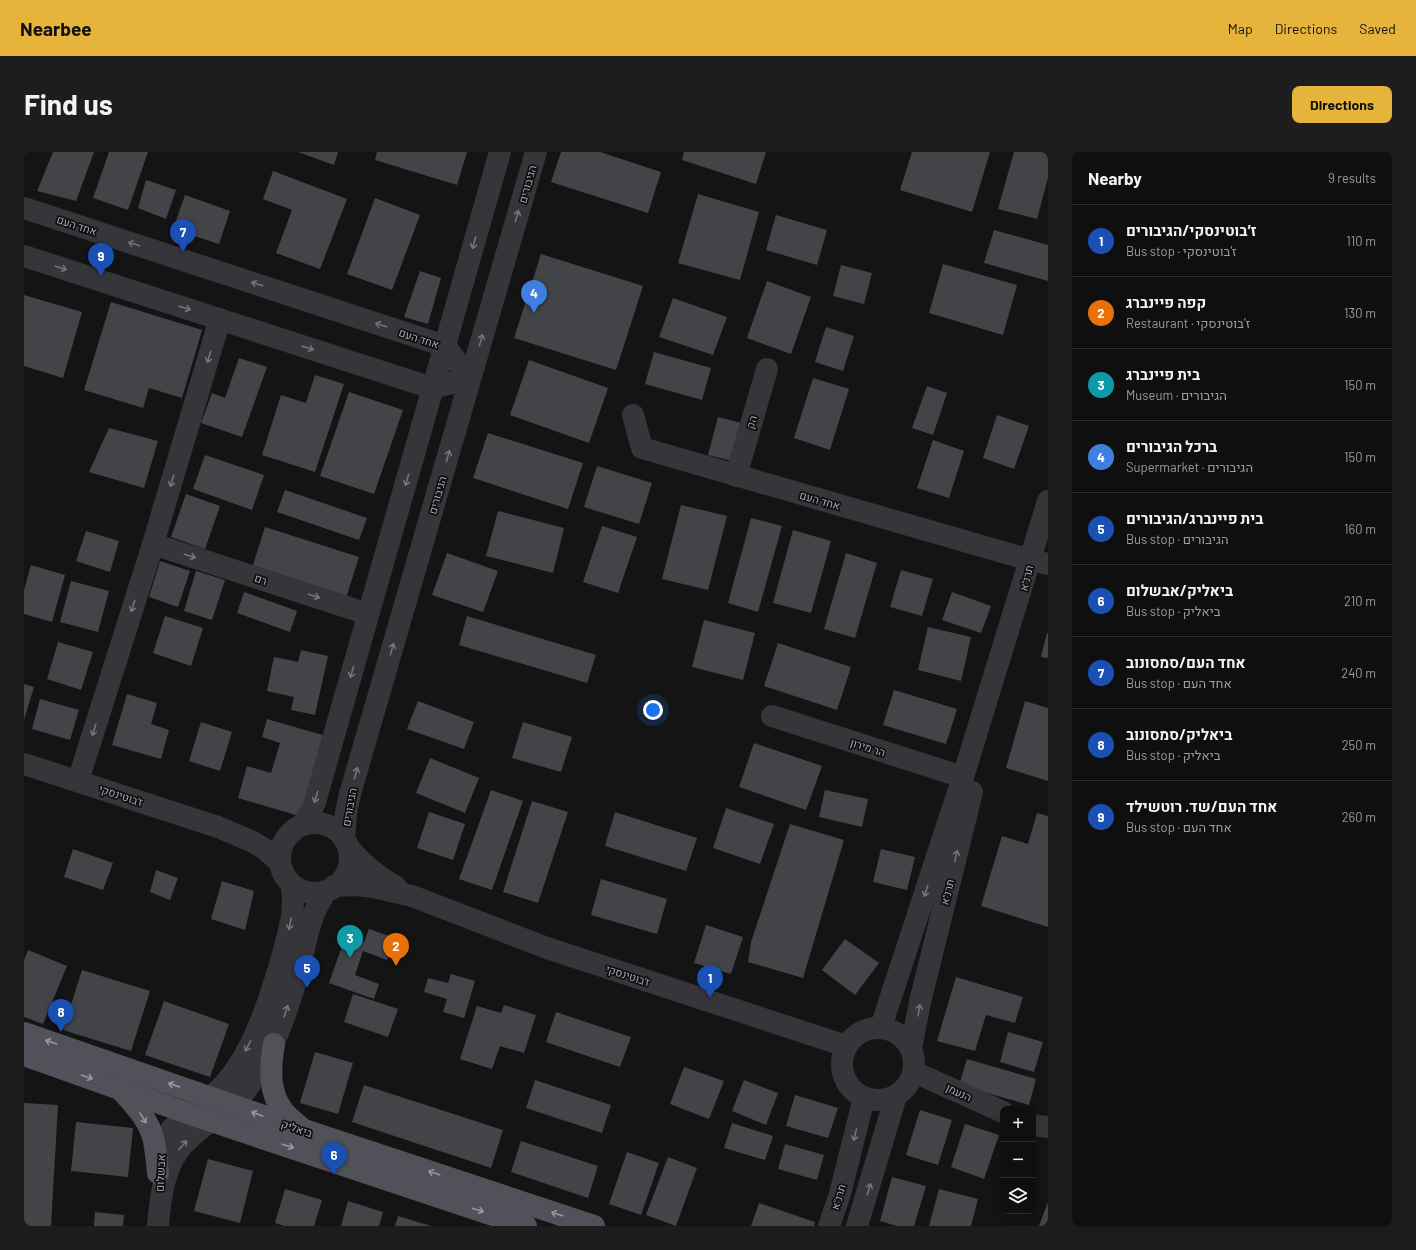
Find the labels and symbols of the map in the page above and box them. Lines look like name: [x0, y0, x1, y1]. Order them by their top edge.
street label: הגיבורים: [515, 164, 539, 204]
one-way arrow: [514, 209, 521, 222]
street label: אחד העם: [55, 212, 99, 238]
pin: 7: [170, 219, 196, 252]
one-way arrow: [470, 237, 477, 250]
one-way arrow: [127, 240, 140, 247]
pin: 9: [88, 243, 114, 276]
one-way arrow: [54, 265, 67, 272]
one-way arrow: [252, 280, 264, 288]
pin: 4: [521, 280, 547, 313]
one-way arrow: [178, 305, 191, 312]
one-way arrow: [375, 321, 388, 328]
street label: אחד העם: [397, 325, 441, 351]
one-way arrow: [478, 334, 485, 347]
one-way arrow: [302, 345, 315, 352]
one-way arrow: [205, 350, 212, 363]
street label: הק: [743, 414, 759, 430]
one-way arrow: [445, 450, 452, 463]
one-way arrow: [402, 473, 410, 486]
one-way arrow: [168, 475, 175, 488]
street label: הגיבורים: [425, 475, 449, 515]
street label: אחד העם: [798, 488, 842, 512]
one-way arrow: [183, 553, 196, 560]
street label: תרנ"א: [1017, 564, 1036, 592]
street label: רם: [253, 571, 269, 587]
one-way arrow: [307, 593, 320, 600]
one-way arrow: [129, 599, 136, 612]
one-way arrow: [389, 642, 396, 655]
one-way arrow: [348, 665, 355, 678]
your location: [643, 700, 663, 720]
one-way arrow: [90, 723, 97, 736]
street label: הר מירון: [849, 735, 887, 759]
one-way arrow: [353, 767, 360, 780]
street label: ז'בוטינסקי: [97, 782, 145, 808]
street label: הגיבורים: [339, 787, 359, 827]
one-way arrow: [312, 790, 319, 803]
one-way arrow: [953, 850, 961, 863]
street label: תרנ"א: [938, 878, 957, 906]
one-way arrow: [921, 885, 929, 897]
one-way arrow: [286, 917, 294, 930]
pin: 3: [337, 925, 363, 958]
pin: 2: [383, 933, 409, 966]
pin: 5: [294, 955, 320, 988]
street label: ז'בוטינסקי: [604, 962, 652, 988]
pin: 1: [697, 965, 723, 998]
pin: 8: [48, 999, 74, 1032]
one-way arrow: [915, 1003, 923, 1016]
one-way arrow: [283, 1005, 290, 1018]
one-way arrow: [45, 1038, 57, 1046]
one-way arrow: [244, 1040, 252, 1052]
one-way arrow: [81, 1074, 94, 1081]
street label: הנעמן: [944, 1080, 974, 1104]
one-way arrow: [168, 1081, 181, 1088]
one-way arrow: [252, 1109, 264, 1117]
one-way arrow: [140, 1112, 148, 1124]
street label: ביאליק: [280, 1117, 314, 1139]
one-way arrow: [850, 1129, 858, 1142]
one-way arrow: [178, 1141, 187, 1151]
pin: 6: [321, 1142, 347, 1175]
one-way arrow: [282, 1143, 294, 1151]
street label: אבשלום: [153, 1154, 167, 1192]
one-way arrow: [427, 1169, 440, 1176]
street label: תרנ"א: [828, 1182, 848, 1211]
one-way arrow: [866, 1182, 873, 1195]
one-way arrow: [471, 1207, 484, 1214]
one-way arrow: [551, 1210, 564, 1217]

